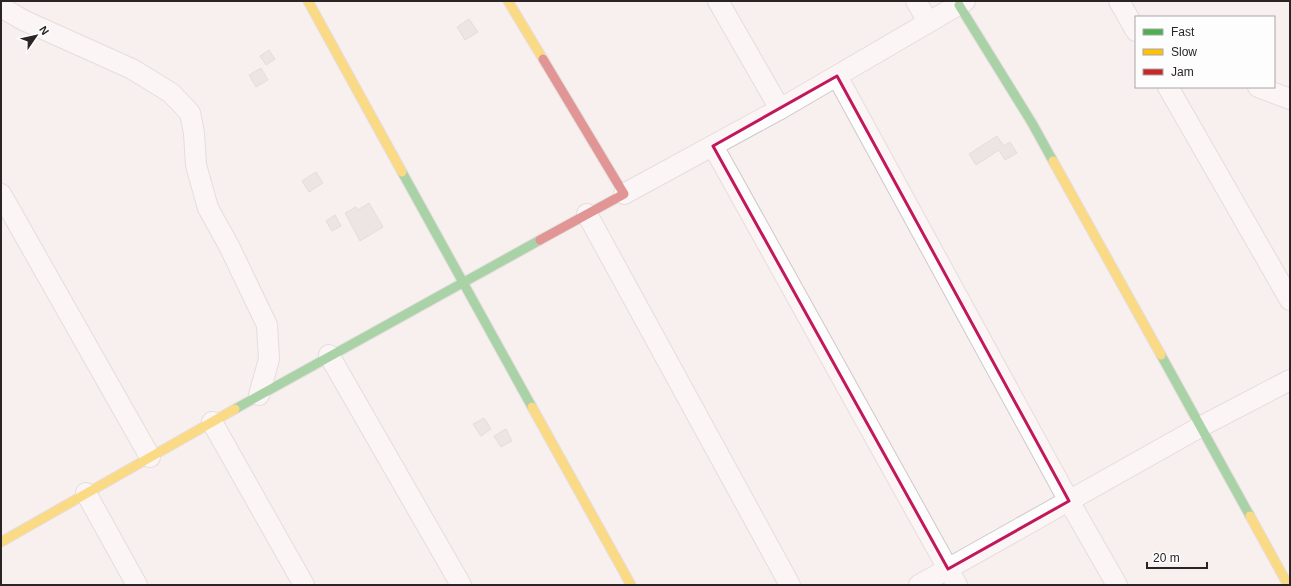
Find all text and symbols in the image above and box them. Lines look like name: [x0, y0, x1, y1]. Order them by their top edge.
north arrow: [16, 16, 56, 56]
legend: [1135, 16, 1275, 88]
text: N: [37, 24, 52, 37]
text: Fast: [1171, 25, 1195, 39]
text: Slow: [1171, 45, 1197, 59]
text: Jam: [1171, 65, 1194, 79]
scale bar: [1147, 544, 1207, 570]
text: 20 m: [1153, 551, 1180, 565]

